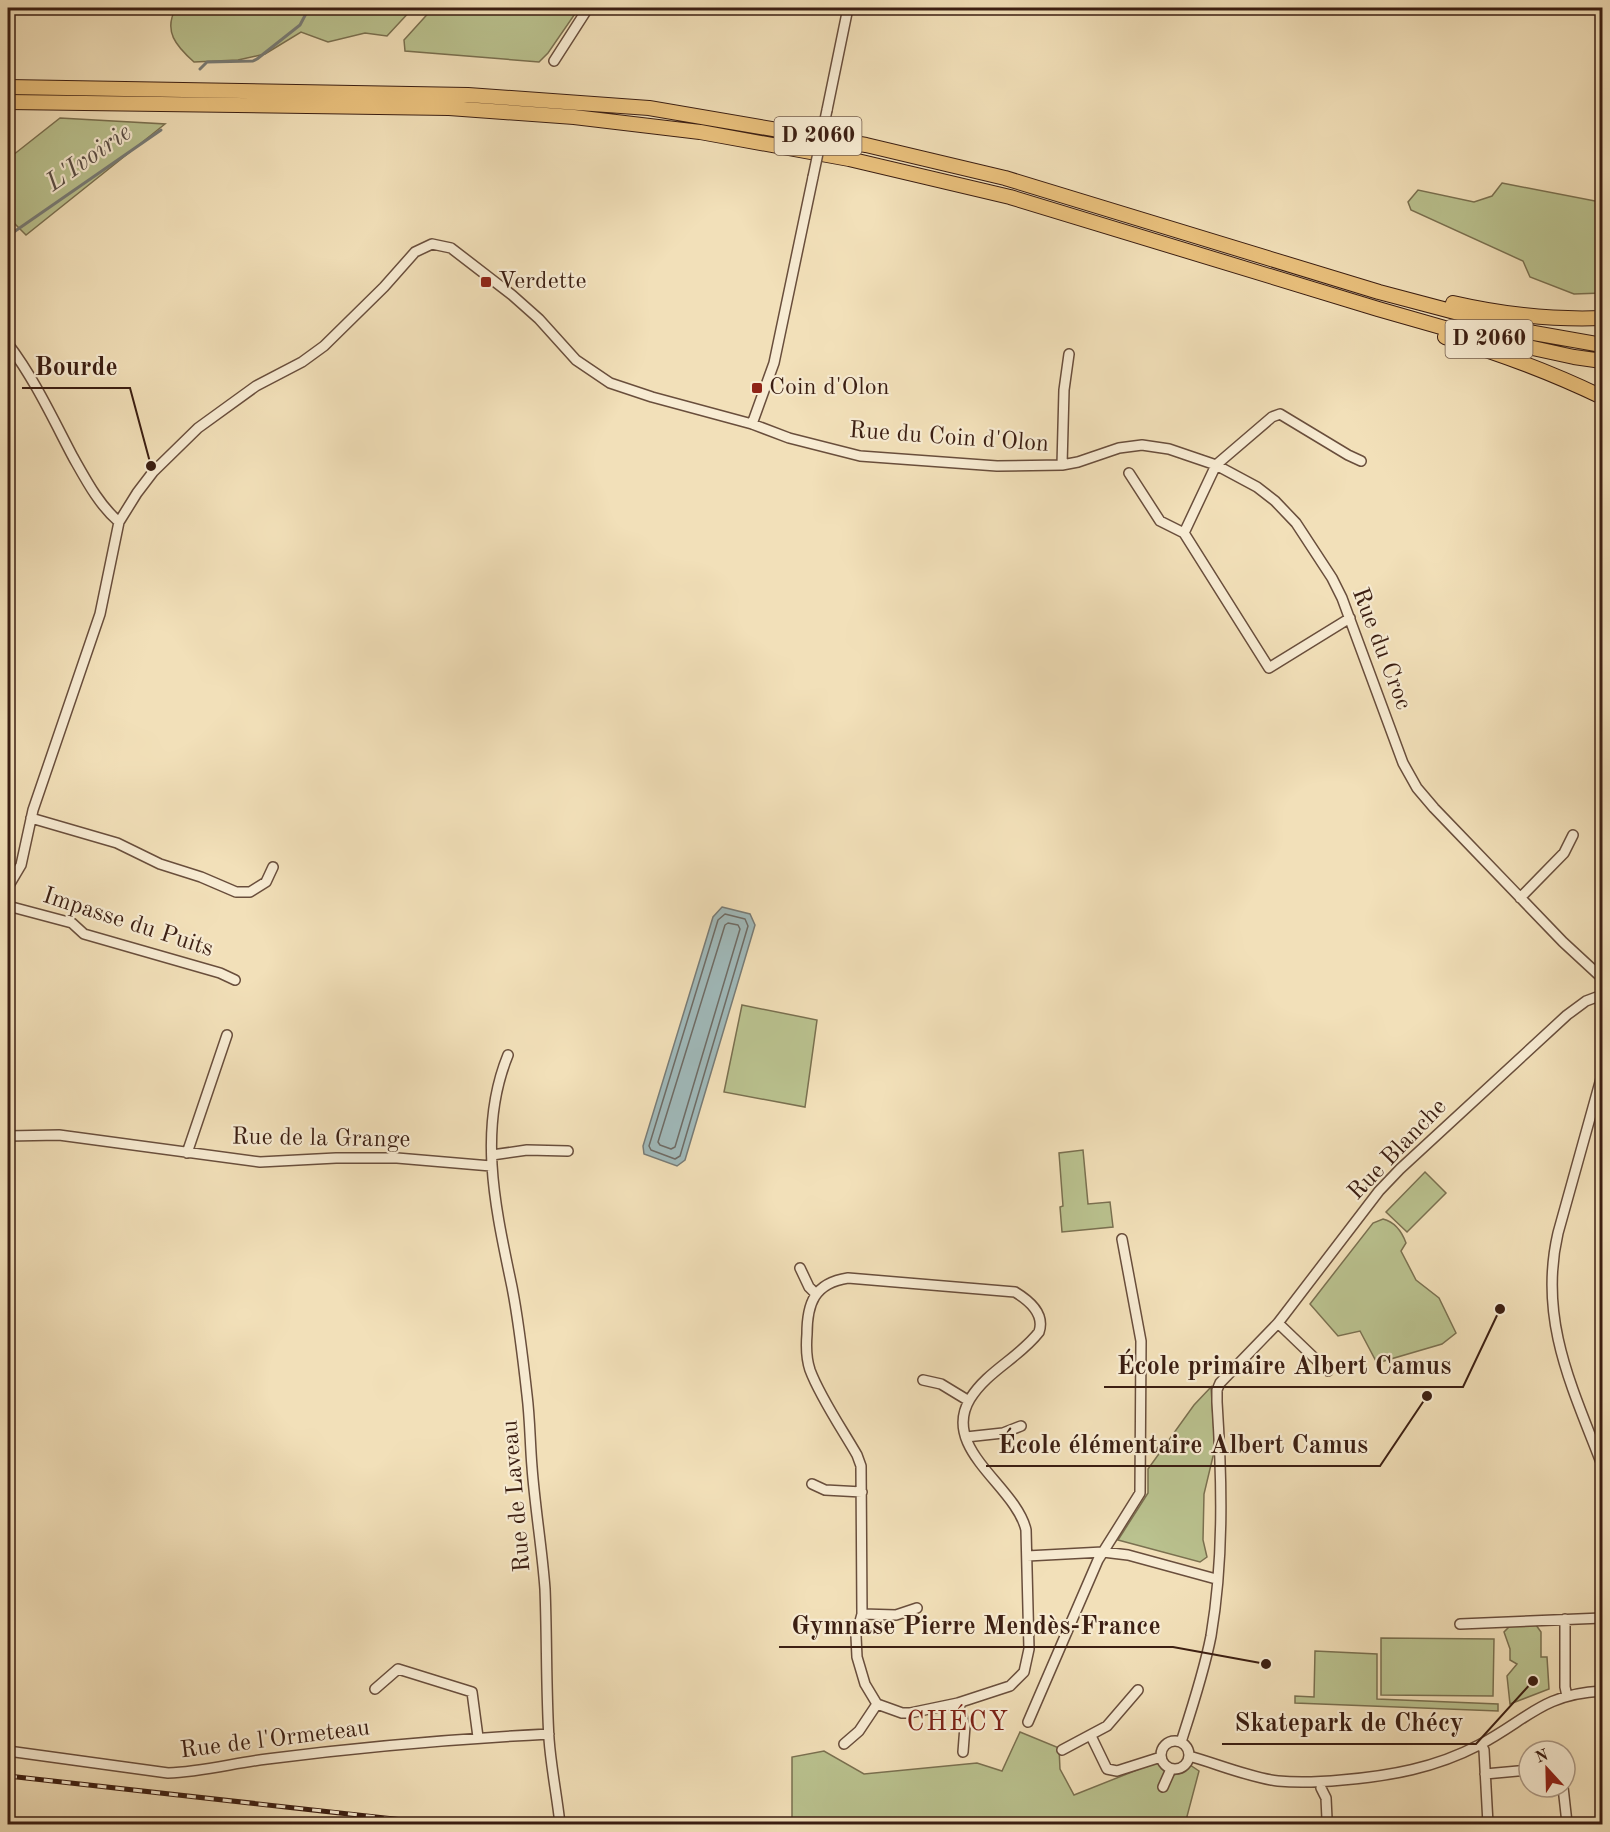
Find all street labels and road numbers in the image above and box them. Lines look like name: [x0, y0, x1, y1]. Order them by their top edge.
road number: D 2060: [774, 117, 862, 155]
road number: D 2060: [1446, 320, 1532, 358]
street label: Rue du Coin d'Olon: [848, 419, 1050, 457]
street label: Rue du Croc: [1347, 585, 1415, 713]
street label: Impasse du Puits: [40, 884, 216, 962]
street label: Rue Blanche: [1344, 1095, 1452, 1205]
street label: Rue de la Grange: [231, 1125, 411, 1153]
street label: Rue de Laveau: [498, 1419, 536, 1573]
street label: Rue de l'Ormeteau: [179, 1716, 371, 1764]

